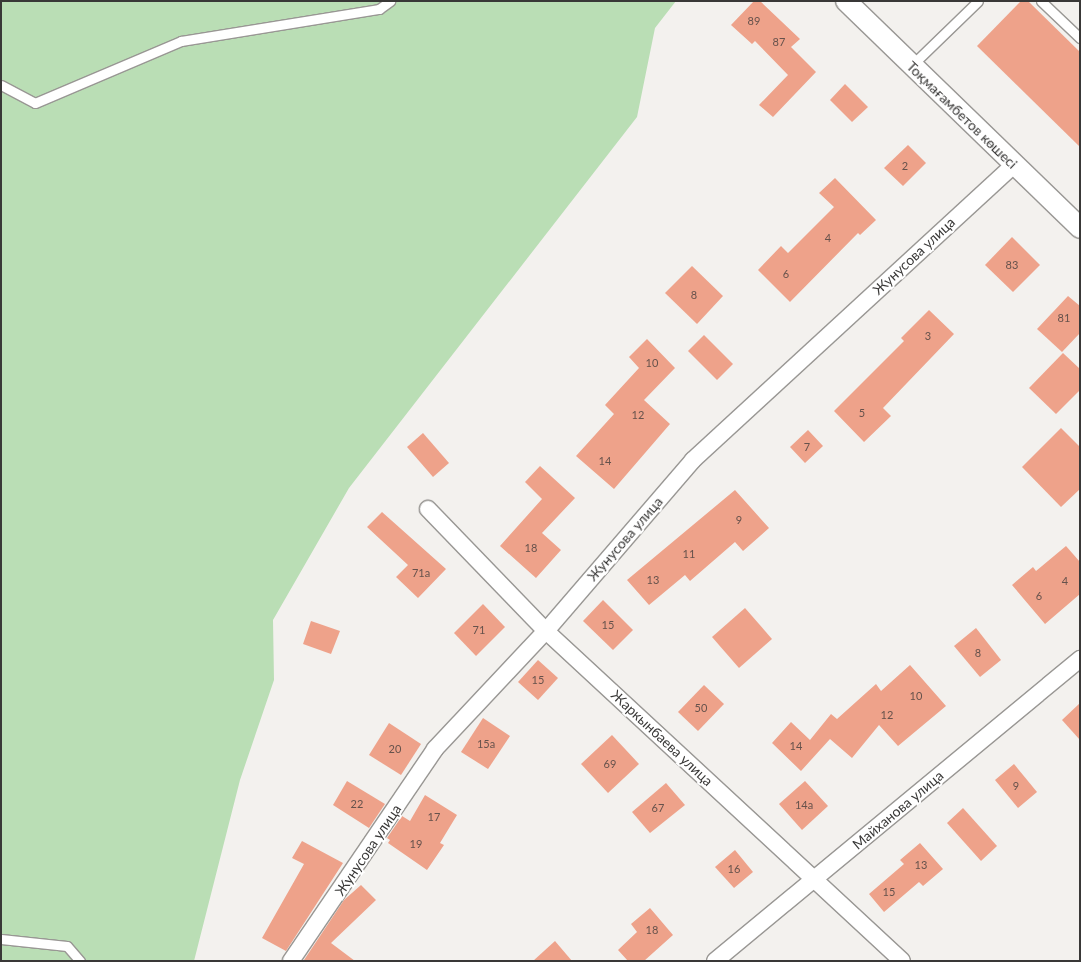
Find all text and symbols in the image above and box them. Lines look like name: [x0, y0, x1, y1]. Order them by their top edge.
house number: 89: [748, 14, 760, 28]
house number: 87: [773, 35, 785, 49]
street label: Тоқмағамбетов көшесі: [903, 58, 1021, 172]
house number: 2: [902, 159, 908, 173]
street label: Жунусова улица: [869, 214, 959, 298]
house number: 4: [825, 231, 831, 245]
house number: 83: [1006, 258, 1018, 272]
house number: 6: [783, 267, 789, 281]
house number: 8: [691, 288, 697, 302]
house number: 81: [1058, 311, 1070, 325]
house number: 3: [925, 329, 931, 343]
house number: 10: [646, 356, 658, 370]
house number: 5: [859, 406, 865, 420]
house number: 12: [632, 408, 644, 422]
house number: 7: [804, 440, 810, 454]
house number: 14: [599, 454, 611, 468]
street label: Жунусова улица: [584, 493, 666, 585]
house number: 9: [736, 513, 742, 527]
house number: 18: [525, 541, 537, 555]
house number: 11: [683, 547, 695, 561]
house number: 71а: [412, 566, 430, 580]
house number: 13: [647, 573, 659, 587]
house number: 4: [1062, 574, 1068, 588]
house number: 6: [1036, 589, 1042, 603]
house number: 15: [602, 618, 614, 632]
house number: 71: [473, 623, 485, 637]
house number: 8: [975, 646, 981, 660]
house number: 15: [532, 673, 544, 687]
street label: Жаркынбаева улица: [608, 687, 716, 789]
house number: 10: [910, 689, 922, 703]
house number: 50: [695, 701, 707, 715]
house number: 12: [881, 708, 893, 722]
house number: 15а: [477, 737, 495, 751]
house number: 14: [790, 739, 802, 753]
house number: 20: [389, 742, 401, 756]
house number: 69: [604, 757, 616, 771]
street label: Майханова улица: [849, 767, 947, 853]
house number: 9: [1013, 779, 1019, 793]
house number: 22: [351, 797, 363, 811]
house number: 14а: [795, 798, 813, 812]
street label: Жунусова улица: [331, 801, 405, 899]
house number: 67: [652, 801, 664, 815]
house number: 17: [428, 810, 440, 824]
house number: 19: [410, 837, 422, 851]
house number: 13: [915, 858, 927, 872]
house number: 16: [728, 862, 740, 876]
house number: 15: [883, 885, 895, 899]
house number: 18: [646, 923, 658, 937]

